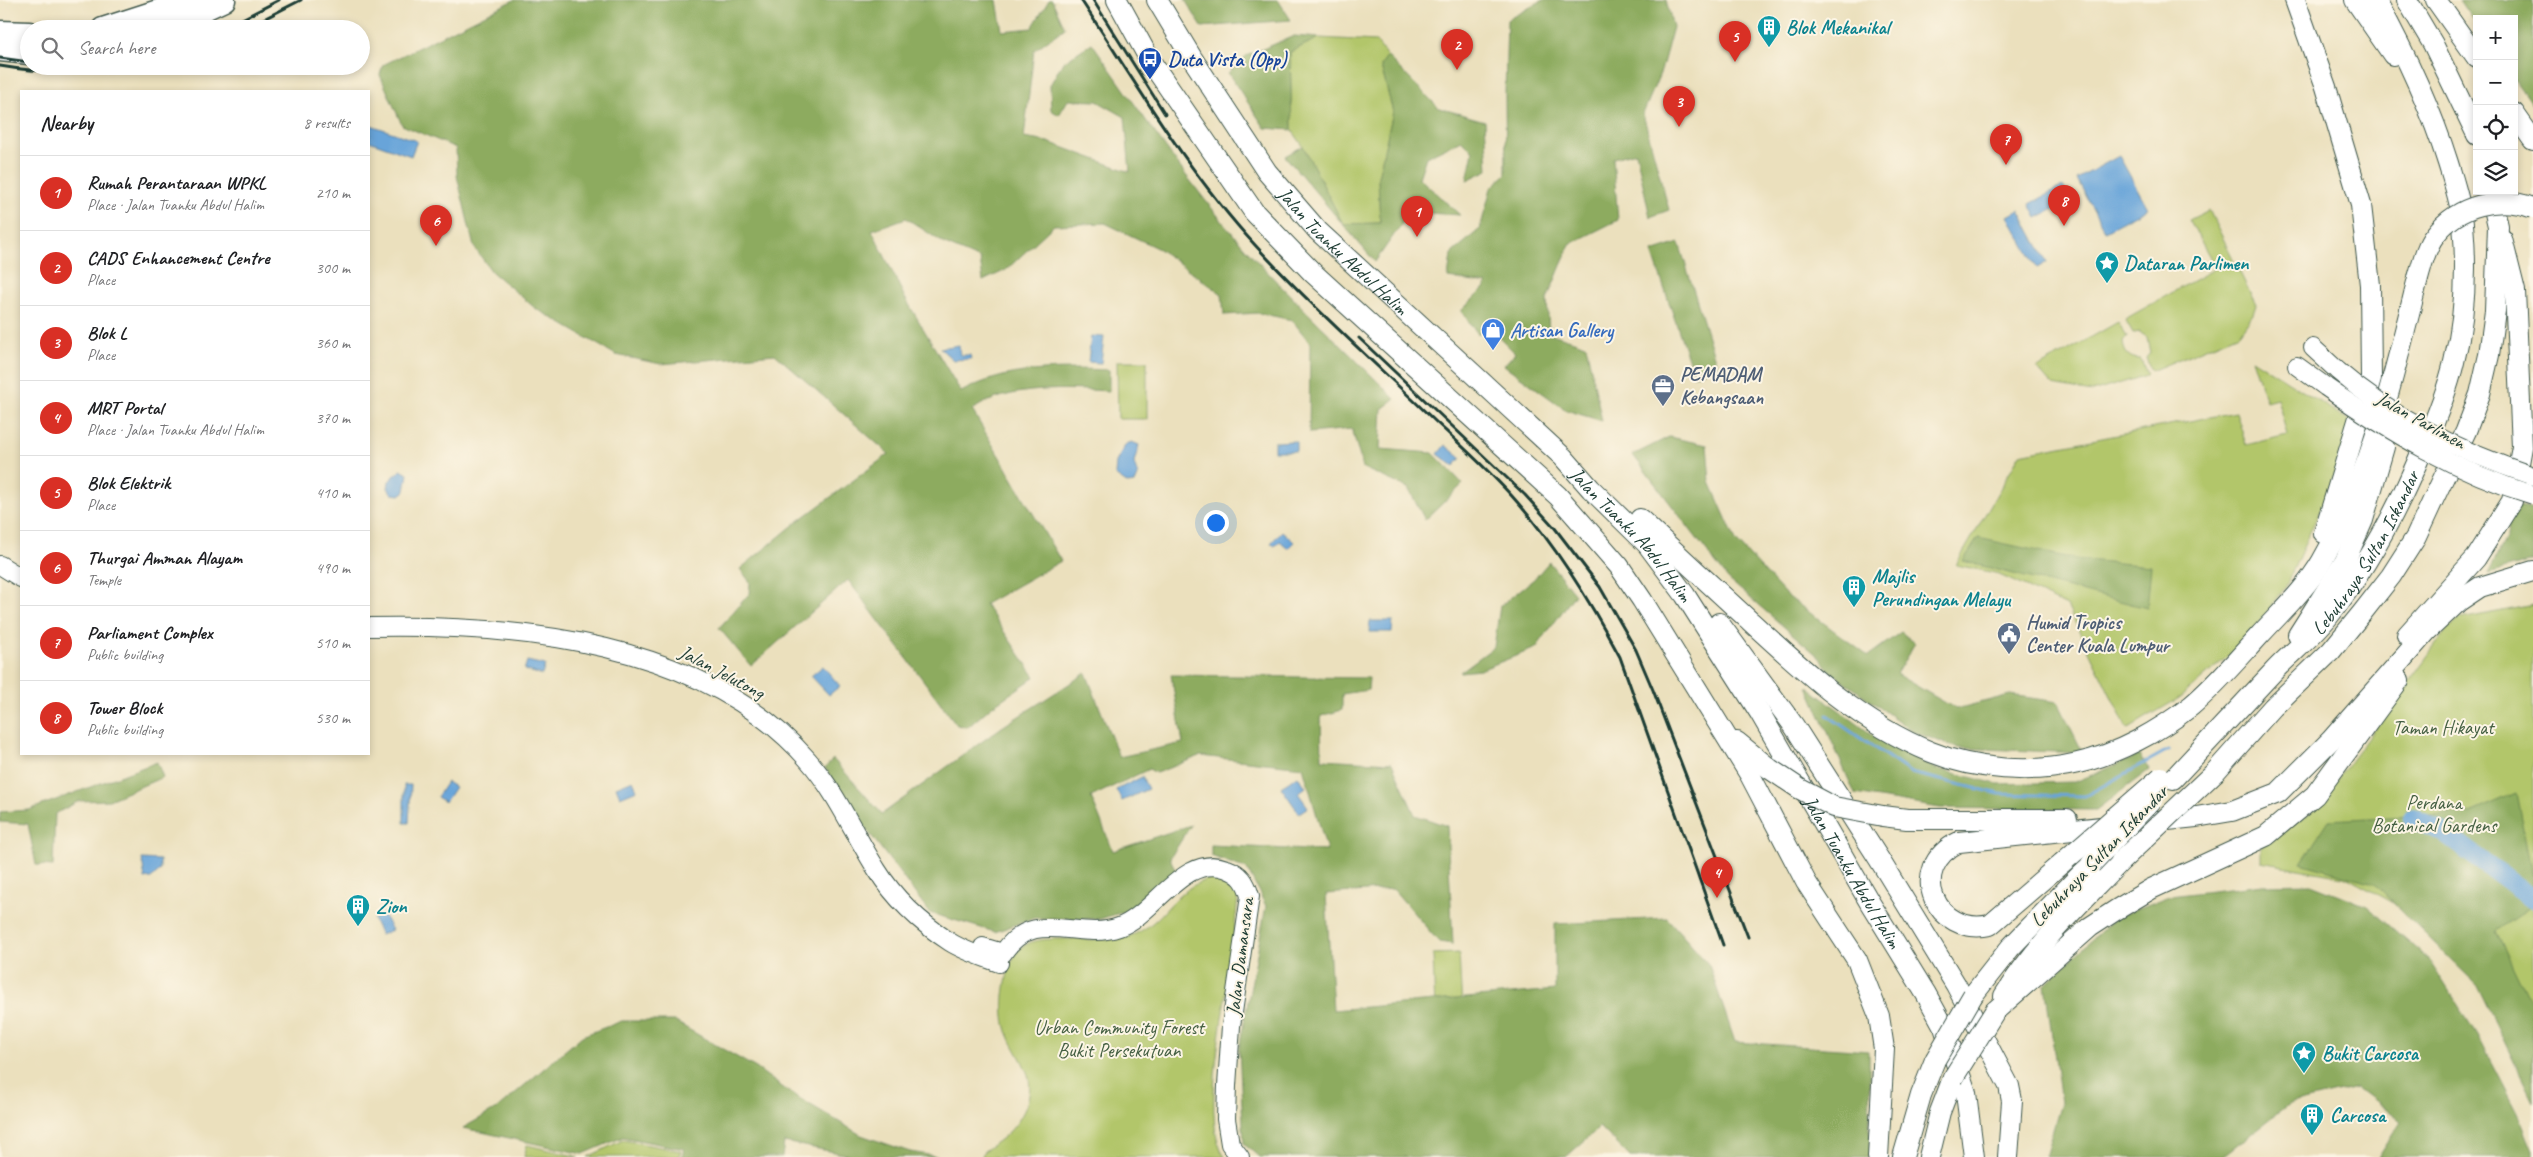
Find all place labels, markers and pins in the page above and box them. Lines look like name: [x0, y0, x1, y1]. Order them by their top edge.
building icon: Blok Mekanikal: [1756, 14, 1782, 48]
place label: Blok Mekanikal: [1786, 15, 1893, 40]
pin: 5: [1719, 21, 1751, 62]
pin: 2: [1441, 29, 1473, 70]
bus stop icon: Duta Vista (Opp): [1137, 46, 1163, 80]
place label: Duta Vista (Opp): [1168, 47, 1288, 72]
pin: 3: [1663, 86, 1695, 127]
pin: 7: [1990, 124, 2022, 165]
pin: 8: [2048, 185, 2080, 226]
pin: 1: [1401, 196, 1433, 237]
pin: 6: [420, 205, 452, 246]
place icon: Dataran Parlimen: [2094, 250, 2120, 284]
place label: Dataran Parlimen: [2124, 251, 2249, 276]
shop icon: Artisan Gallery: [1480, 317, 1506, 351]
place label: Artisan Gallery: [1510, 318, 1615, 344]
place label: PEMADAM Kebangsaan: [1680, 362, 1764, 410]
office icon: PEMADAM Kebangsaan: [1650, 373, 1676, 407]
place label: Majlis Perundingan Melayu: [1872, 564, 2012, 613]
building icon: Majlis Perundingan Melayu: [1841, 574, 1867, 608]
place label: Humid Tropics Center Kuala Lumpur: [2026, 610, 2172, 658]
public building icon: Humid Tropics Center Kuala Lumpur: [1996, 621, 2022, 655]
pin: 4: [1701, 857, 1733, 898]
building icon: Zion: [345, 893, 371, 927]
place label: Zion: [376, 894, 408, 919]
place icon: Bukit Carcosa: [2291, 1040, 2317, 1074]
place label: Bukit Carcosa: [2322, 1041, 2420, 1066]
building icon: Carcosa: [2299, 1102, 2325, 1136]
place label: Carcosa: [2330, 1103, 2387, 1128]

